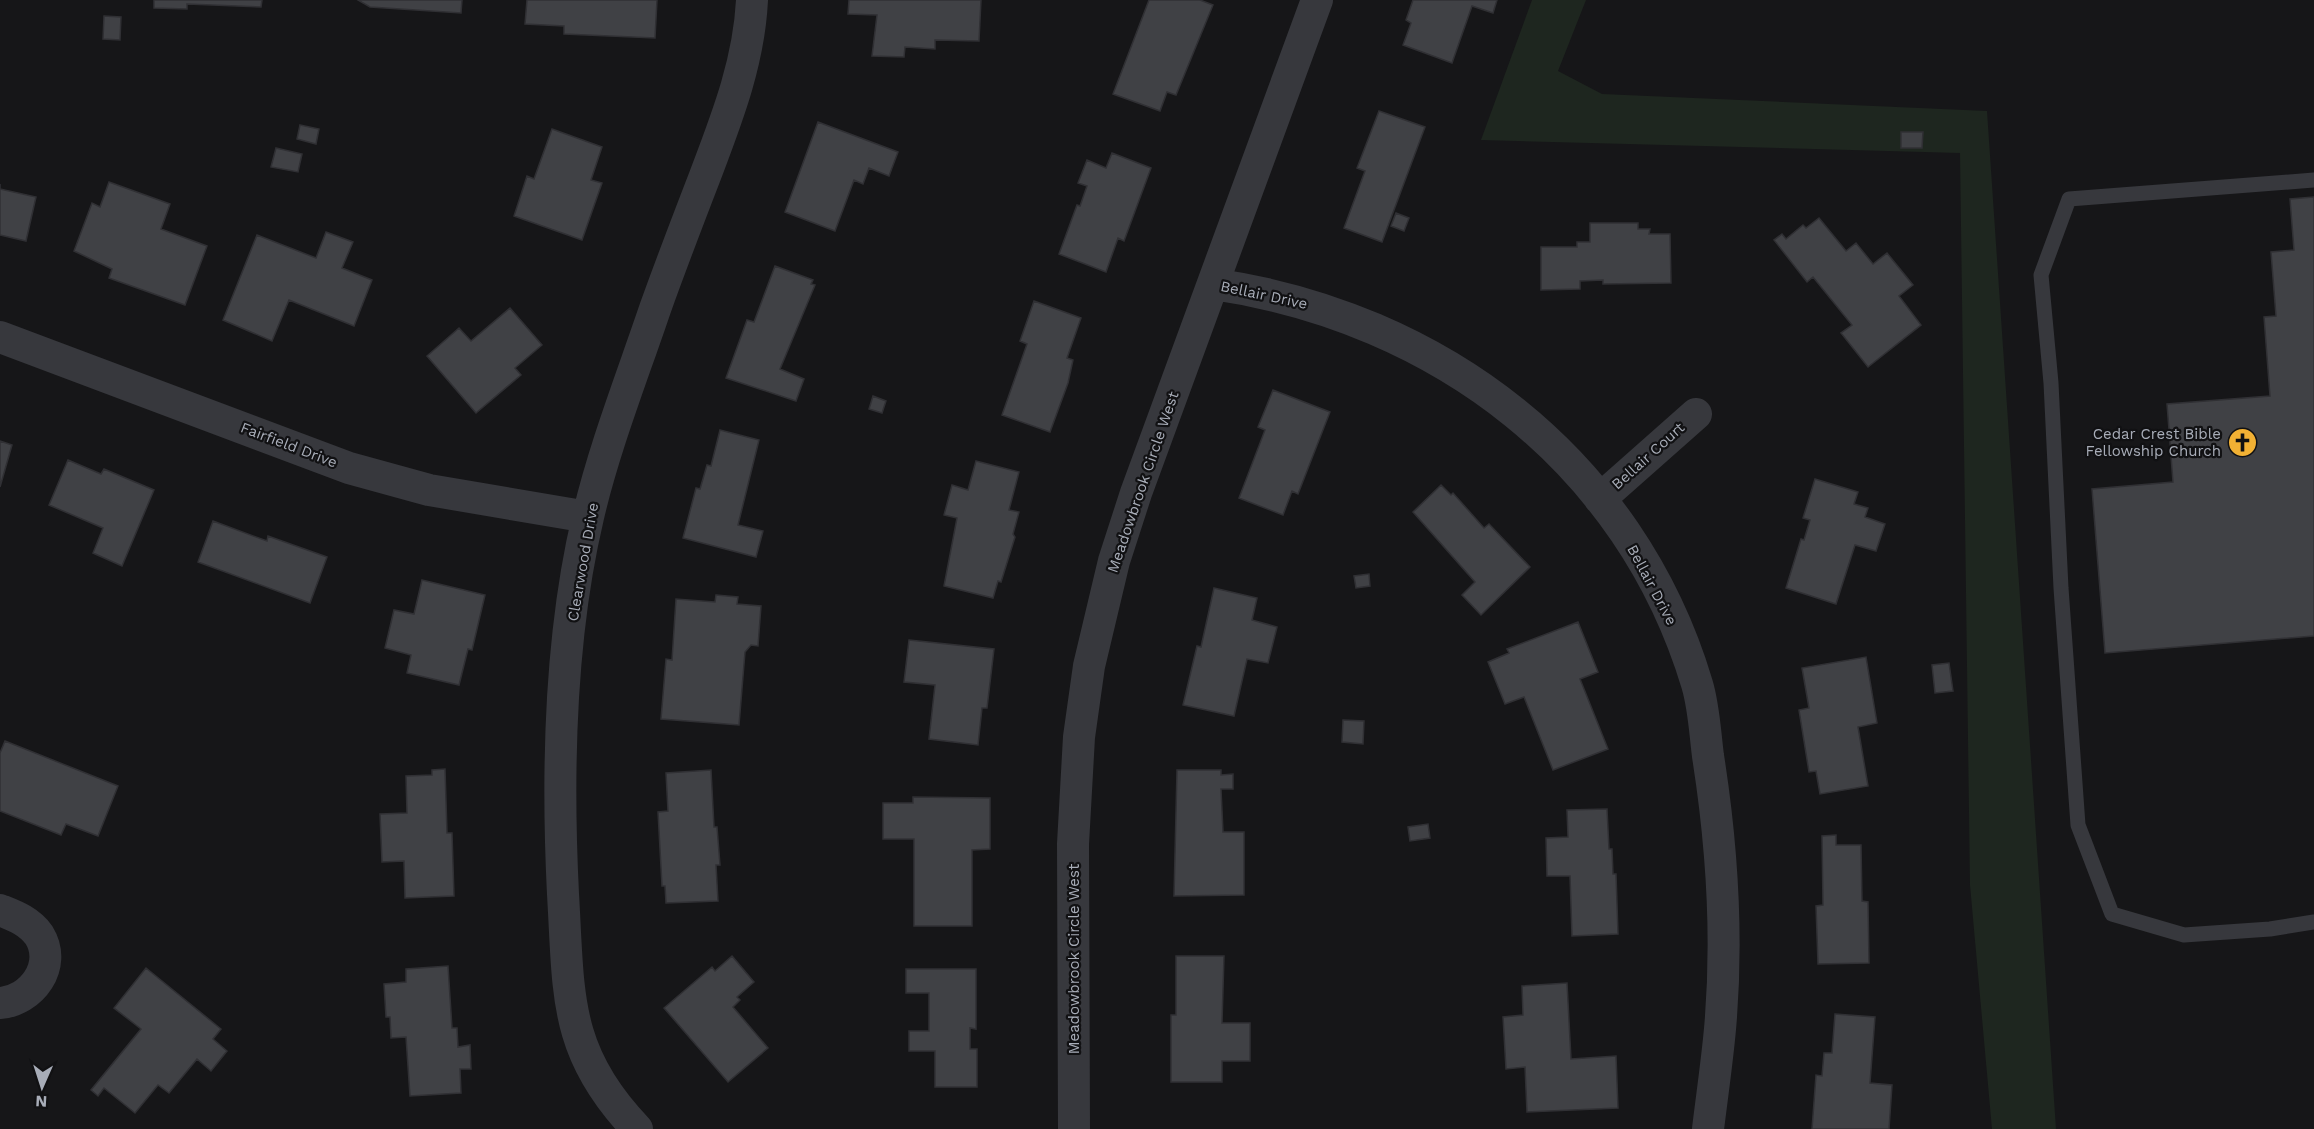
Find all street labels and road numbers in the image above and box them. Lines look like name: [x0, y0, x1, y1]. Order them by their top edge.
street label: Bellair Drive: [1219, 277, 1309, 313]
street label: Meadowbrook Circle West: [1103, 388, 1183, 575]
street label: Fairfield Drive: [238, 418, 340, 472]
street label: Bellair Court: [1608, 418, 1689, 493]
street label: Clearwood Drive: [564, 501, 602, 623]
street label: Bellair Drive: [1623, 542, 1681, 628]
street label: Meadowbrook Circle West: [1065, 863, 1083, 1054]

